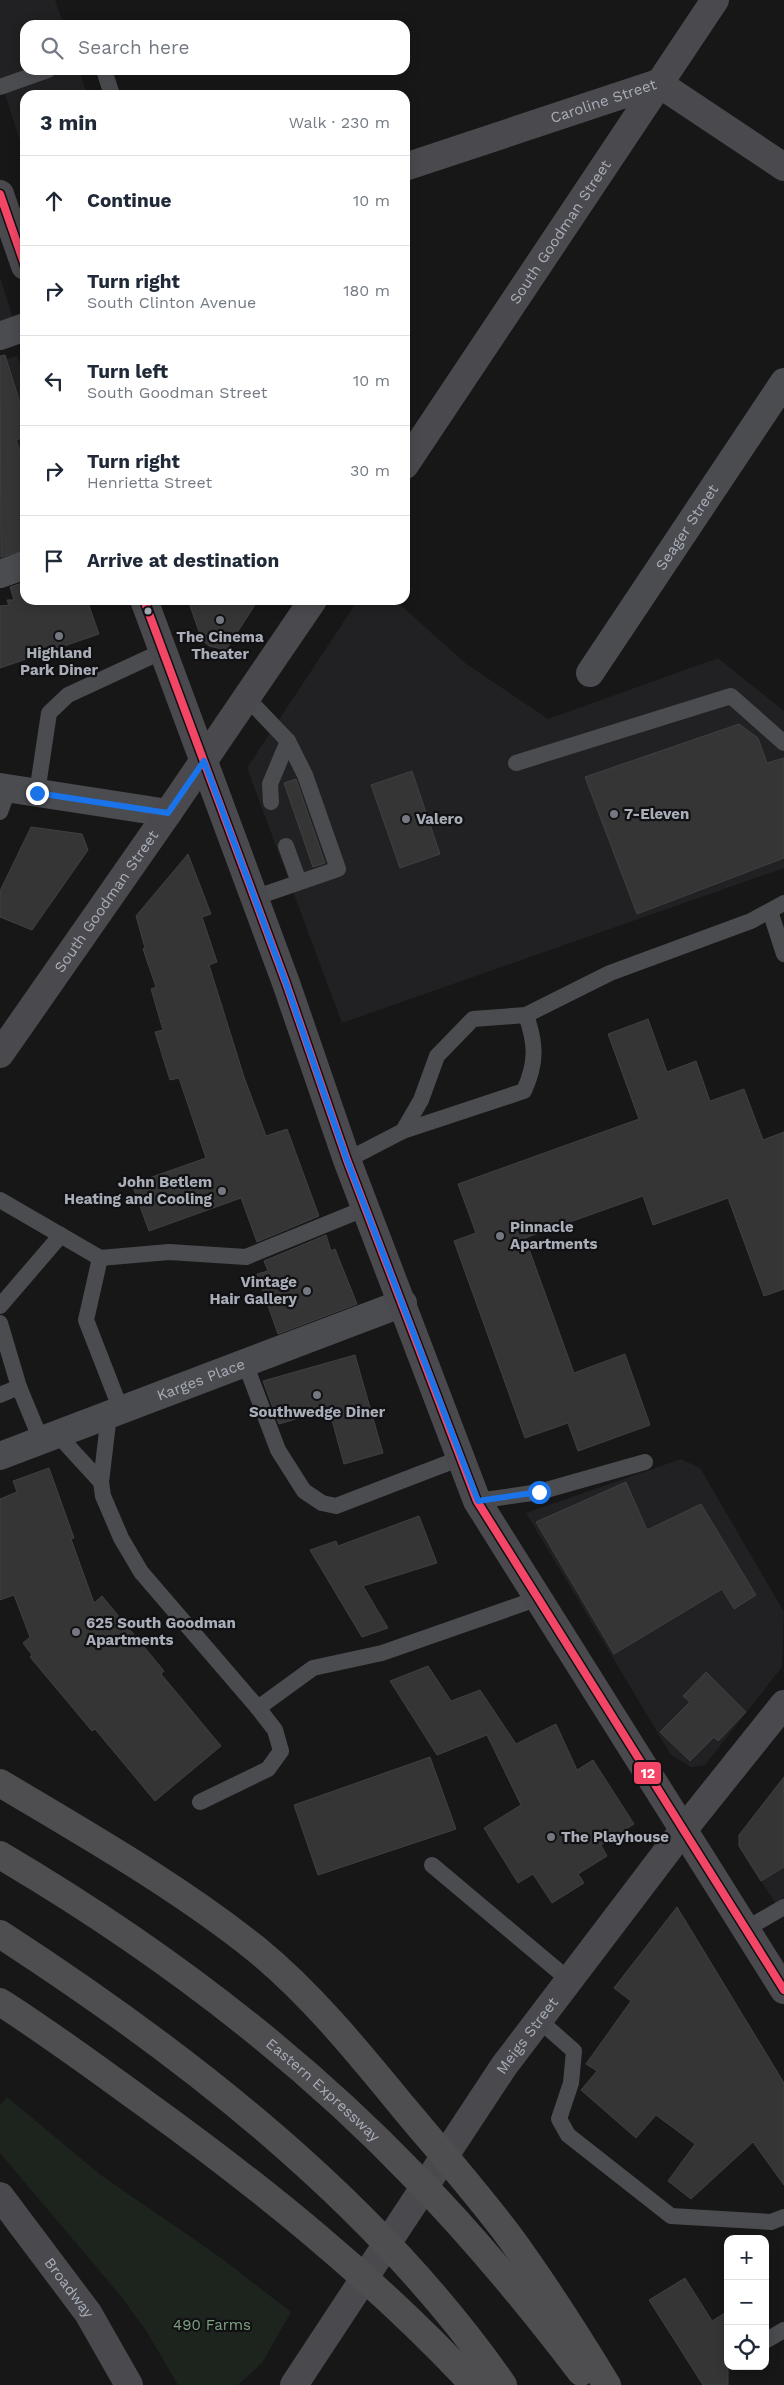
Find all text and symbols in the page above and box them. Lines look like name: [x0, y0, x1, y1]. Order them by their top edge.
search box: [20, 20, 410, 75]
icon: search: [38, 34, 66, 62]
text: Search here: [78, 36, 189, 59]
street label: Caroline Street: [548, 75, 659, 127]
text: 3 min: [40, 110, 97, 135]
text: Walk · 230 m: [289, 113, 390, 132]
street label: South Goodman Street: [506, 156, 615, 307]
icon: ahead: [40, 187, 68, 215]
text: Continue: [87, 189, 171, 212]
text: 10 m: [353, 191, 390, 210]
text: Turn right: [87, 270, 180, 293]
icon: right: [40, 277, 68, 305]
text: 180 m: [343, 281, 390, 300]
text: South Clinton Avenue: [87, 293, 256, 312]
text: Turn left: [87, 360, 168, 383]
icon: left: [40, 367, 68, 395]
text: 10 m: [353, 371, 390, 390]
text: South Goodman Street: [87, 383, 267, 402]
text: Turn right: [87, 450, 180, 473]
icon: right: [40, 457, 68, 485]
text: 30 m: [350, 461, 390, 480]
text: Henrietta Street: [87, 473, 212, 492]
street label: Seager Street: [652, 480, 723, 574]
icon: arrive: [40, 547, 68, 575]
text: Arrive at destination: [87, 549, 279, 572]
unlabelled marker: [143, 606, 153, 616]
marker: The Cinema Theater: [214, 614, 226, 626]
place label: The Cinema Theater: [176, 628, 264, 663]
marker: Highland Park Diner: [53, 630, 65, 642]
place label: Highland Park Diner: [20, 644, 99, 679]
route end: [26, 782, 49, 805]
place label: 7-Eleven: [624, 805, 689, 823]
marker: 7-Eleven: [608, 808, 620, 820]
place label: Valero: [416, 810, 463, 828]
marker: Valero: [400, 813, 412, 825]
street label: South Goodman Street: [51, 826, 163, 976]
place label: John Betlem Heating and Cooling: [64, 1173, 213, 1208]
marker: John Betlem Heating and Cooling: [216, 1185, 228, 1197]
place label: Pinnacle Apartments: [510, 1218, 598, 1253]
marker: Pinnacle Apartments: [494, 1230, 506, 1242]
place label: Vintage Hair Gallery: [209, 1273, 298, 1308]
marker: Vintage Hair Gallery: [301, 1285, 313, 1297]
street label: Karges Place: [154, 1355, 248, 1405]
marker: Southwedge Diner: [311, 1389, 323, 1401]
place label: Southwedge Diner: [249, 1403, 386, 1421]
route start: [528, 1481, 551, 1504]
place label: 625 South Goodman Apartments: [86, 1614, 236, 1649]
marker: 625 South Goodman Apartments: [70, 1626, 82, 1638]
line badge: 12: [633, 1761, 662, 1785]
text: 12: [641, 1765, 655, 1781]
place label: The Playhouse: [561, 1828, 669, 1846]
marker: The Playhouse: [545, 1831, 557, 1843]
street label: Meigs Street: [492, 1993, 562, 2077]
street label: Eastern Expressway: [262, 2034, 384, 2146]
map controls: [724, 2235, 769, 2370]
button: +: [724, 2235, 769, 2280]
street label: Broadway: [41, 2254, 98, 2321]
button: −: [724, 2280, 769, 2325]
park label: 490 Farms: [173, 2316, 251, 2334]
button: locate: [724, 2325, 769, 2370]

